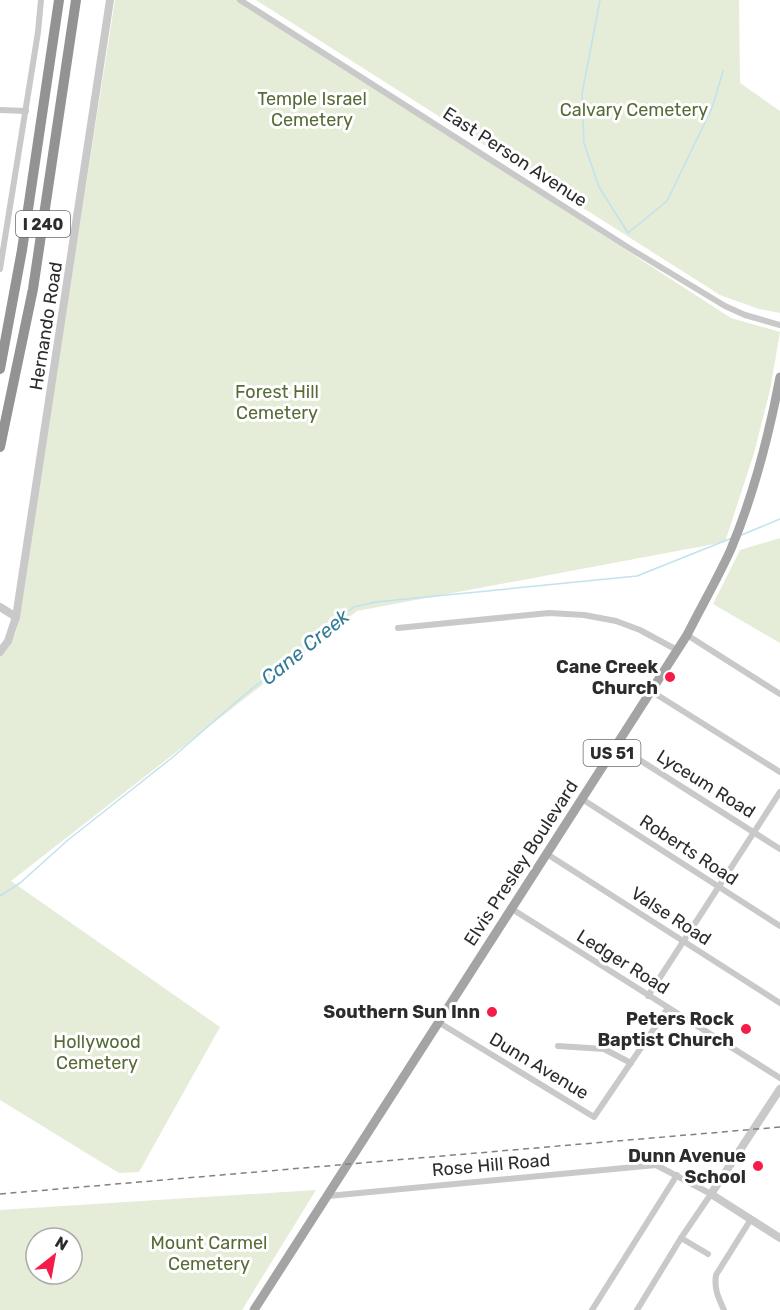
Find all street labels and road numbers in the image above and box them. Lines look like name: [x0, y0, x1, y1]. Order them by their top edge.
street label: East Person Avenue: [439, 102, 591, 212]
road number: I 240: [16, 211, 70, 237]
street label: Hernando Road: [25, 260, 67, 392]
road number: US 51: [584, 740, 640, 766]
street label: Lyceum Road: [653, 745, 759, 823]
street label: Elvis Presley Boulevard: [459, 776, 583, 950]
street label: Roberts Road: [636, 810, 742, 890]
street label: Valse Road: [627, 882, 715, 950]
street label: Ledger Road: [573, 925, 673, 999]
street label: Dunn Avenue: [485, 1028, 593, 1104]
street label: Rose Hill Road: [431, 1149, 551, 1181]

